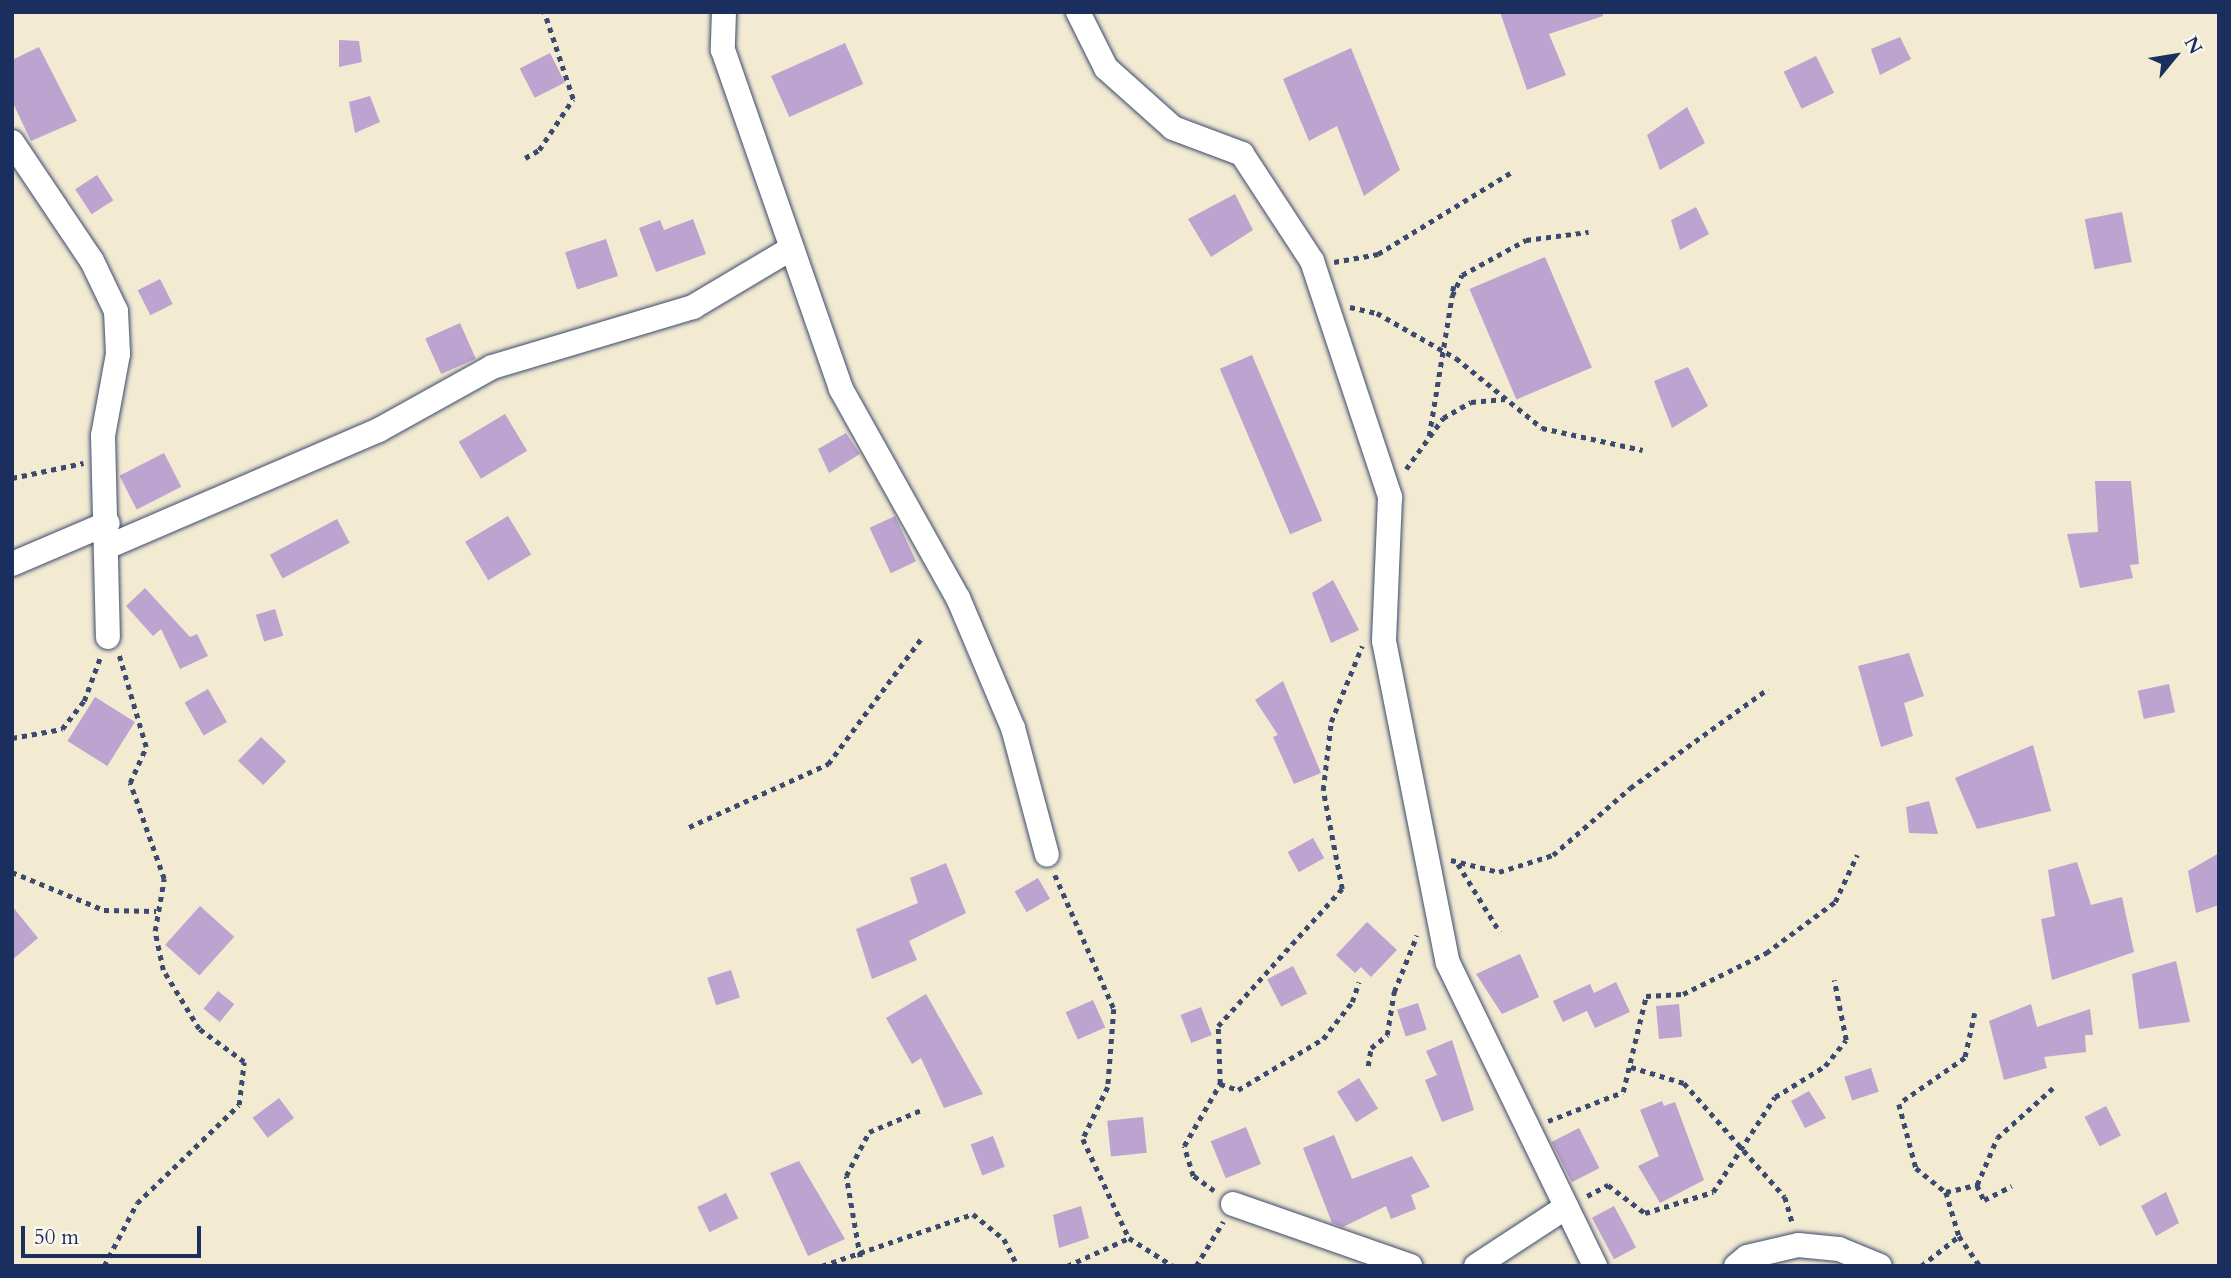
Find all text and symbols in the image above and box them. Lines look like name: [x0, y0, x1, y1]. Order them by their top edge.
north arrow: [2140, 21, 2210, 91]
text: N: [2178, 32, 2209, 59]
scale bar: [24, 1212, 205, 1256]
text: 50 m: [34, 1223, 79, 1252]

